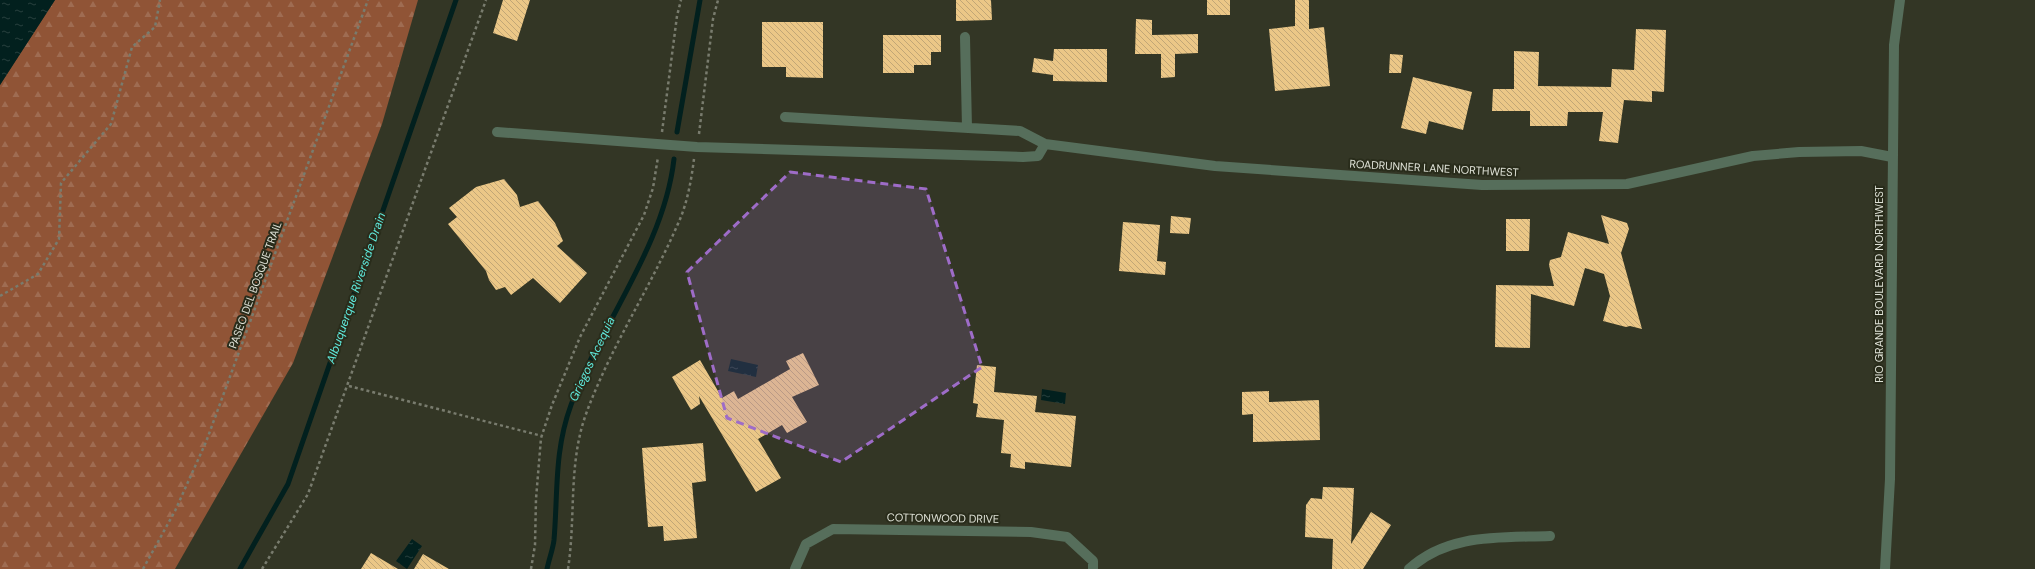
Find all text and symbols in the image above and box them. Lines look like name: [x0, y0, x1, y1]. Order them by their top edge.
street label: ROADRUNNER LANE NORTHWEST: [1349, 157, 1519, 179]
street label: RIO GRANDE BOULEVARD NORTHWEST: [1872, 185, 1886, 383]
water label: Albuquerque Riverside Drain: [322, 210, 389, 366]
street label: PASEO DEL BOSQUE TRAIL: [226, 219, 285, 350]
water label: Griegos Acequia: [565, 314, 619, 404]
street label: COTTONWOOD DRIVE: [887, 510, 999, 526]

